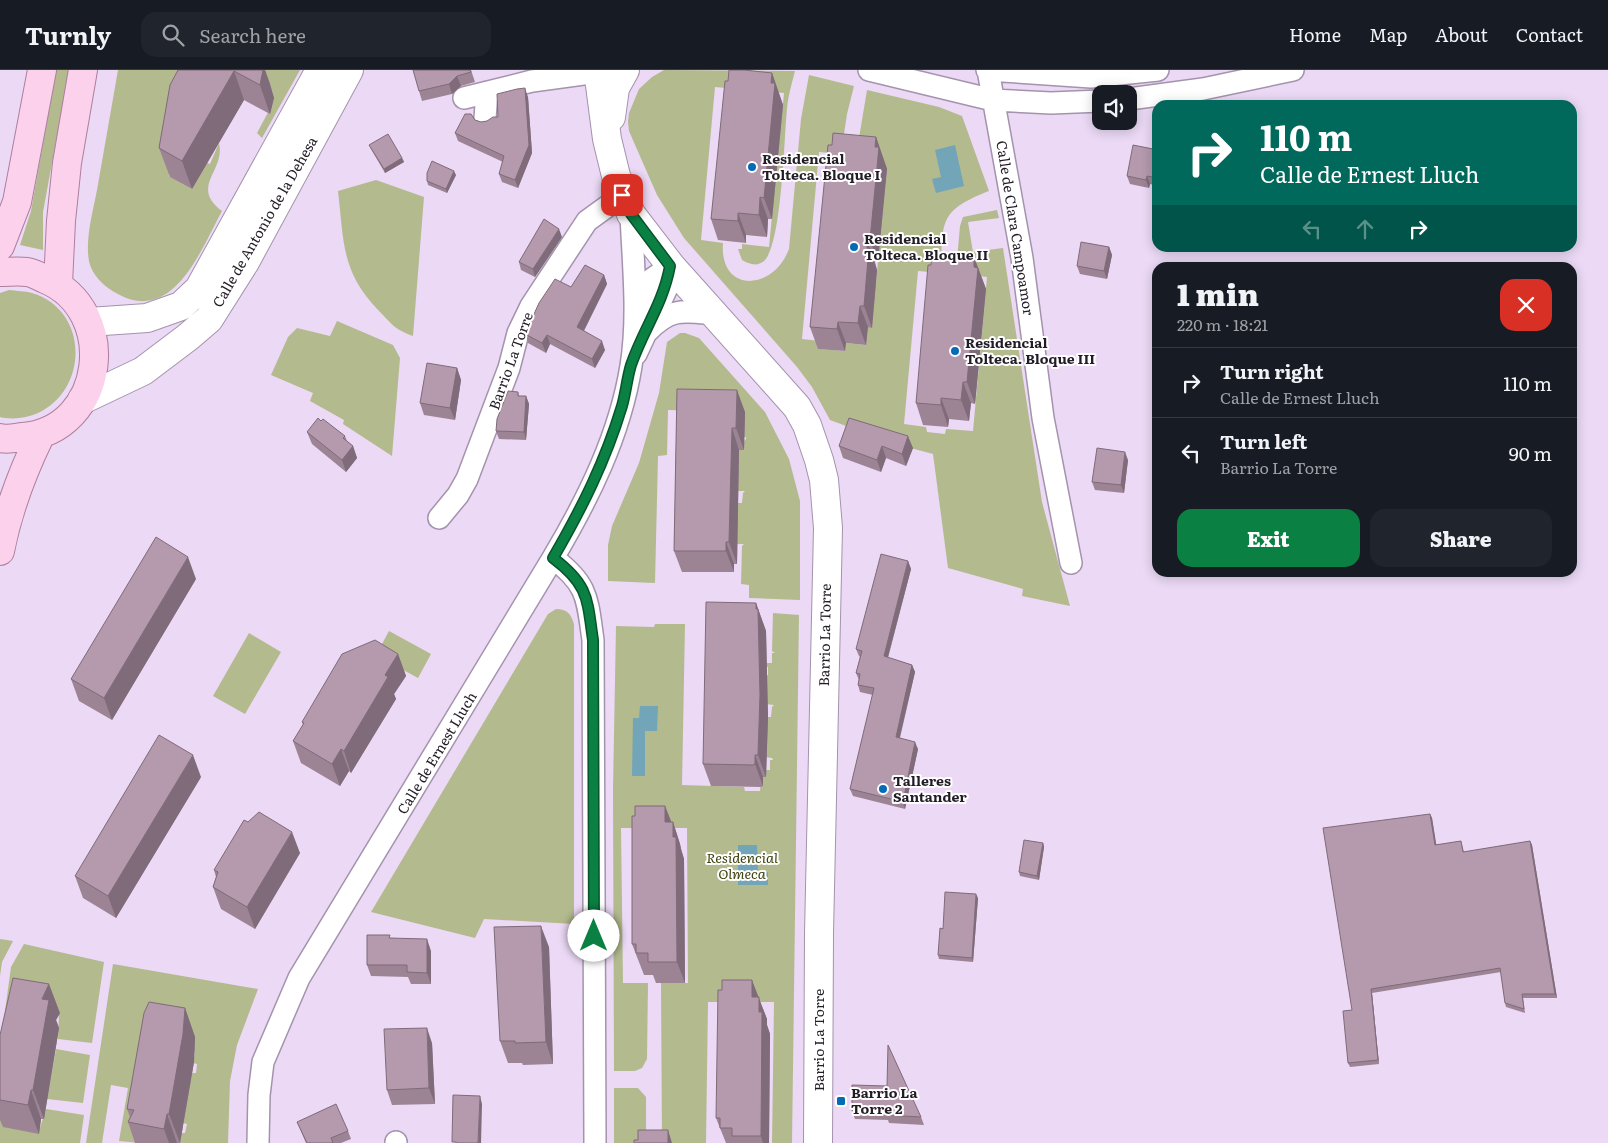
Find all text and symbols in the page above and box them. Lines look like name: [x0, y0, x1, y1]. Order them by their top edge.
search box: [141, 12, 491, 57]
text: Turnly: [25, 17, 111, 52]
icon: search: [159, 21, 187, 49]
text: Search here: [199, 21, 306, 49]
text: Home: [1289, 21, 1341, 48]
text: Map: [1369, 21, 1407, 48]
text: About: [1435, 21, 1488, 48]
text: Contact: [1516, 21, 1583, 48]
map controls: [1092, 85, 1137, 130]
button: sound: [1092, 85, 1137, 130]
text: 110 m: [1260, 110, 1352, 162]
icon: right: [1177, 120, 1242, 185]
street label: Calle de Antonio de la Dehesa: [207, 132, 321, 310]
street label: Calle de Clara Campoamor: [992, 139, 1040, 317]
place label: Residencial Tolteca. Bloque I: [762, 148, 881, 184]
text: Calle de Ernest Lluch: [1260, 157, 1479, 190]
marker: Residencial Tolteca. Bloque I: [746, 161, 758, 173]
pin: [601, 174, 643, 216]
icon: arrive: [608, 181, 636, 209]
icon: left: [1298, 215, 1326, 243]
icon: ahead: [1351, 215, 1379, 243]
icon: right: [1404, 215, 1432, 243]
place label: Residencial Tolteca. Bloque II: [864, 228, 988, 264]
marker: Residencial Tolteca. Bloque II: [848, 241, 860, 253]
text: 1 min: [1177, 271, 1259, 315]
button: close: [1500, 279, 1552, 331]
street label: Barrio La Torre: [483, 309, 537, 412]
text: 220 m · 18:21: [1177, 312, 1268, 336]
place label: Residencial Tolteca. Bloque III: [965, 332, 1095, 368]
marker: Residencial Tolteca. Bloque III: [949, 345, 961, 357]
text: Turn right: [1220, 357, 1324, 385]
icon: right: [1177, 369, 1205, 397]
text: 110 m: [1503, 369, 1552, 397]
text: Calle de Ernest Lluch: [1220, 385, 1380, 409]
text: Turn left: [1220, 427, 1307, 455]
icon: left: [1177, 439, 1205, 467]
text: 90 m: [1509, 439, 1552, 467]
text: Barrio La Torre: [1220, 455, 1337, 479]
button: Exit: [1177, 509, 1360, 567]
button: Share: [1370, 509, 1552, 567]
street label: Barrio La Torre: [813, 584, 835, 686]
street label: Calle de Ernest Lluch: [392, 688, 481, 817]
place label: Talleres Santander: [893, 770, 967, 806]
marker: Talleres Santander: [877, 783, 889, 795]
park label: Residencial Olmeca: [706, 847, 778, 883]
position arrow: [567, 909, 619, 961]
street label: Barrio La Torre: [808, 989, 828, 1091]
place label: Barrio La Torre 2: [851, 1082, 918, 1118]
marker: Barrio La Torre 2: [835, 1095, 847, 1107]

